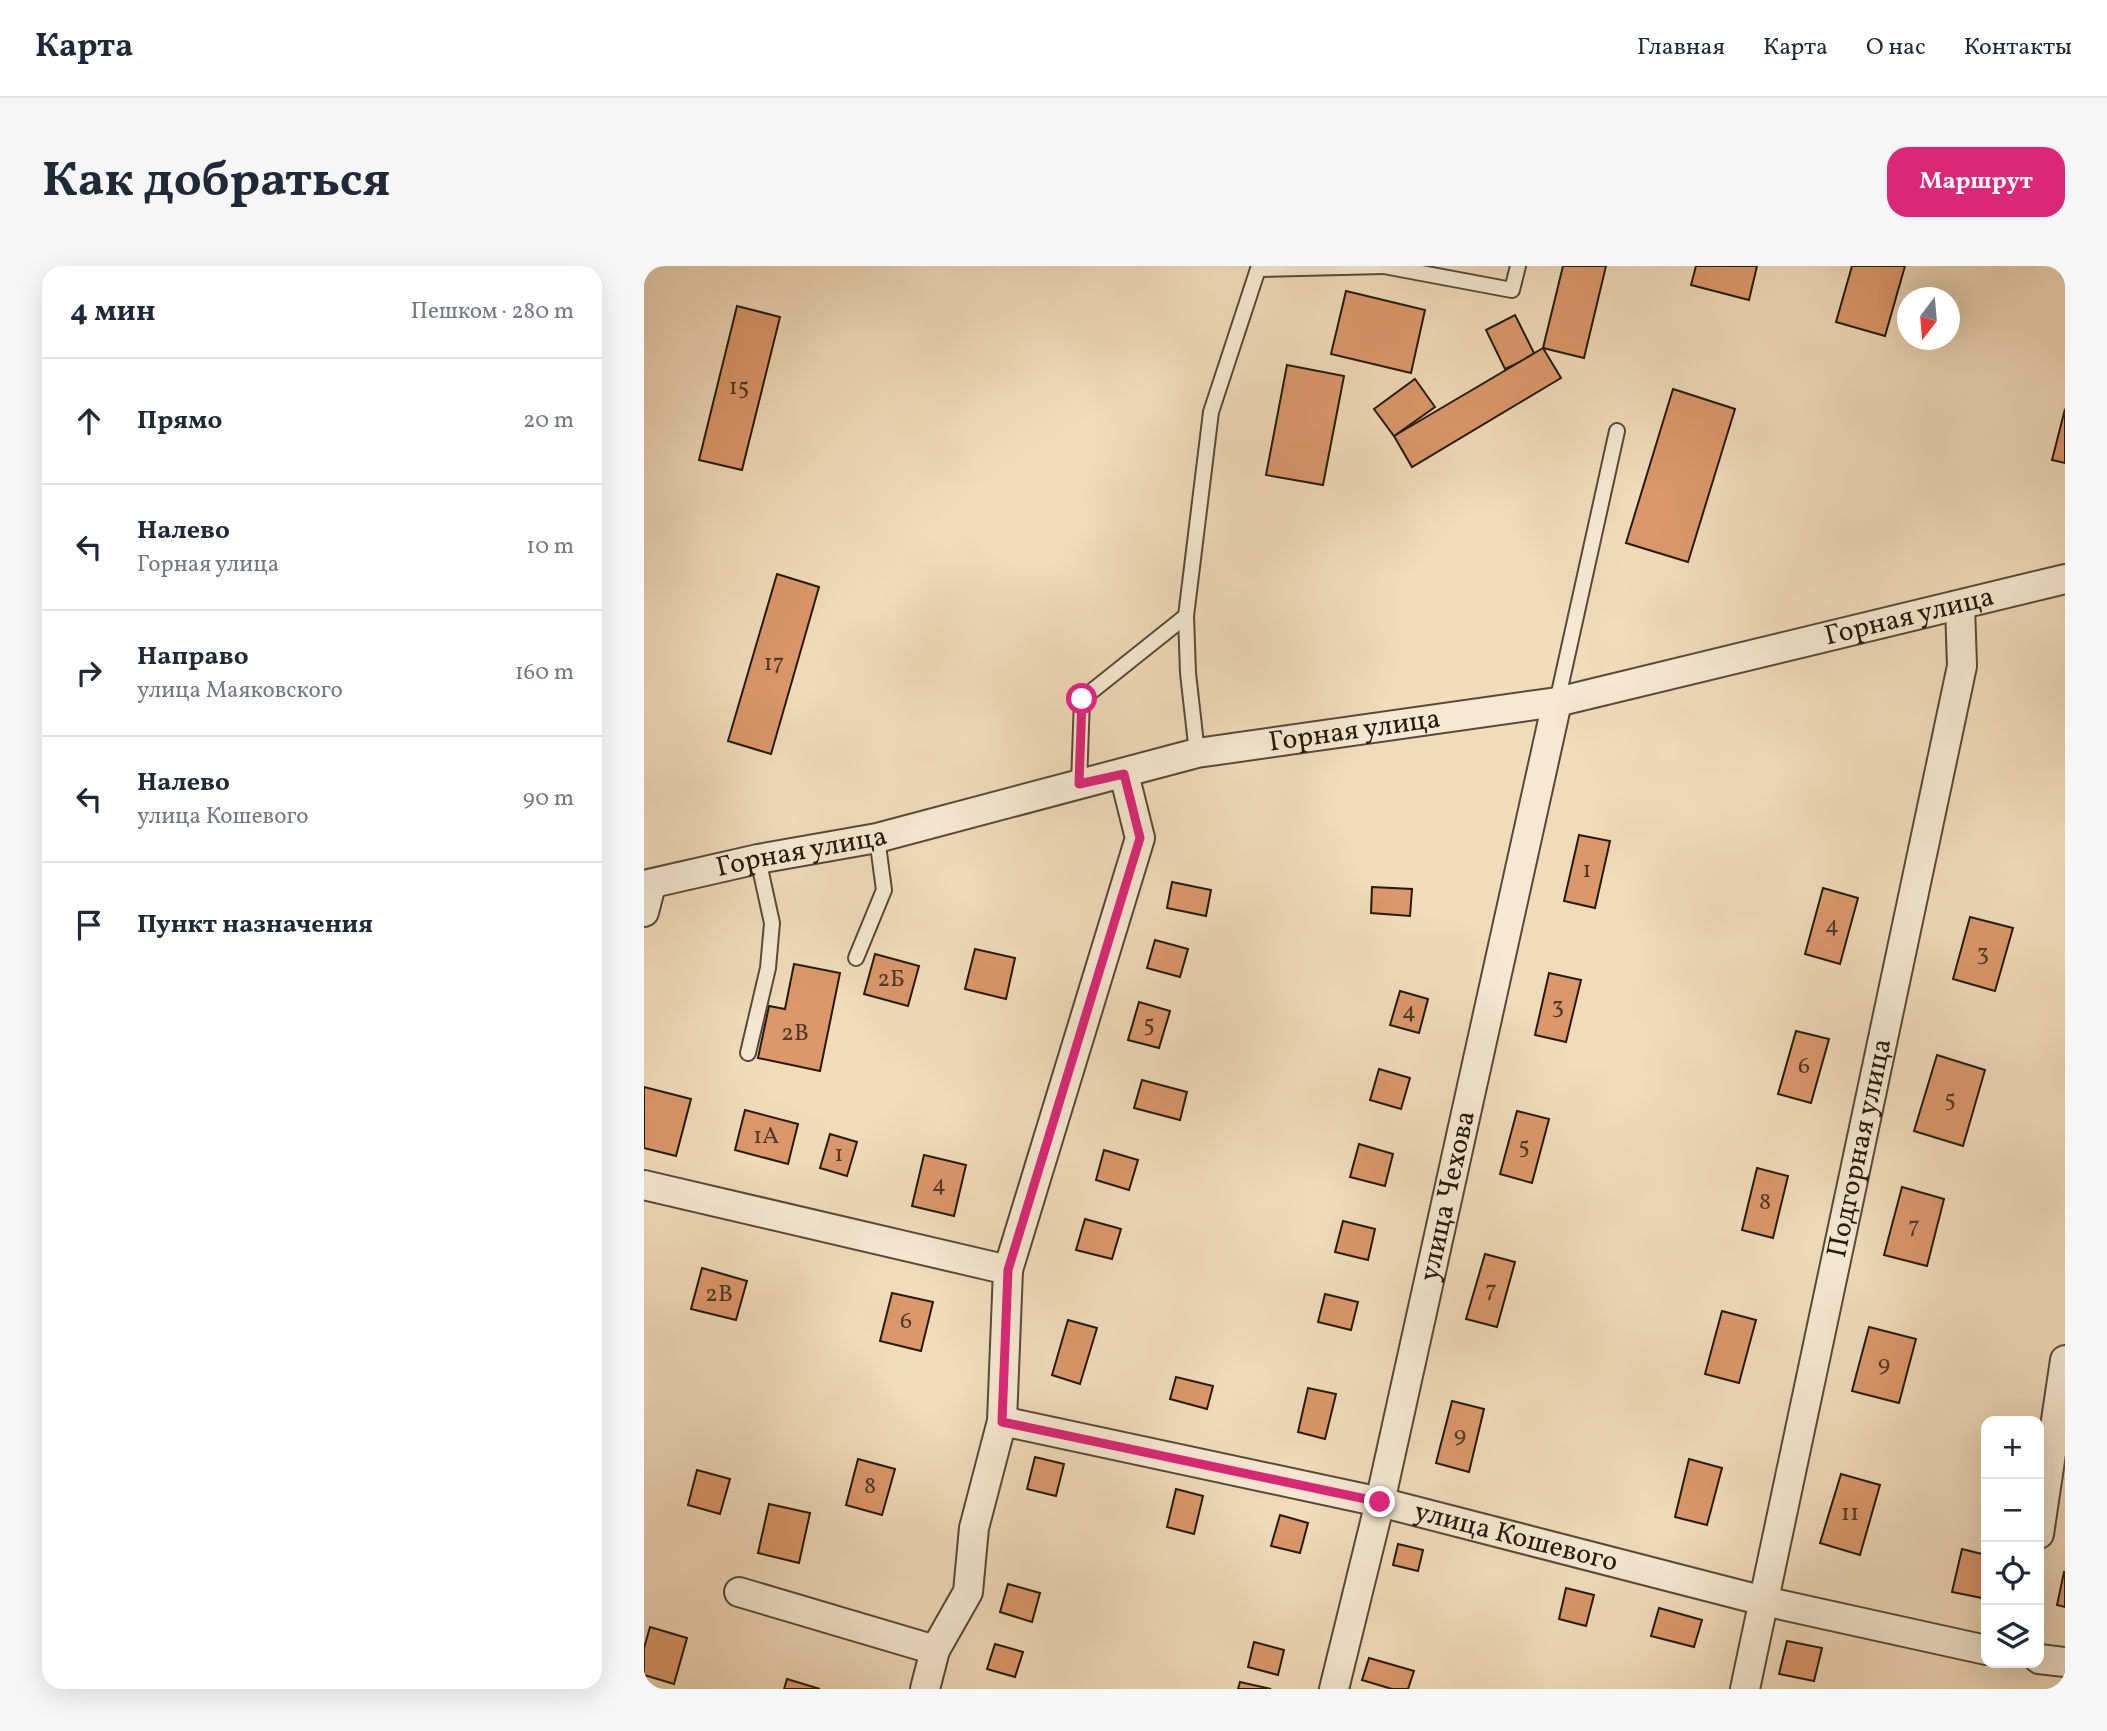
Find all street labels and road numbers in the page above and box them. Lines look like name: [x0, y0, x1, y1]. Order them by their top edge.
street label: Горная улица: [1821, 577, 1998, 656]
street label: Горная улица: [1266, 699, 1443, 762]
street label: Горная улица: [712, 817, 891, 887]
street label: Подгорная улица: [1818, 1035, 1902, 1261]
street label: улица Чехова: [1410, 1107, 1485, 1285]
street label: улица Кошевого: [1410, 1492, 1622, 1582]

